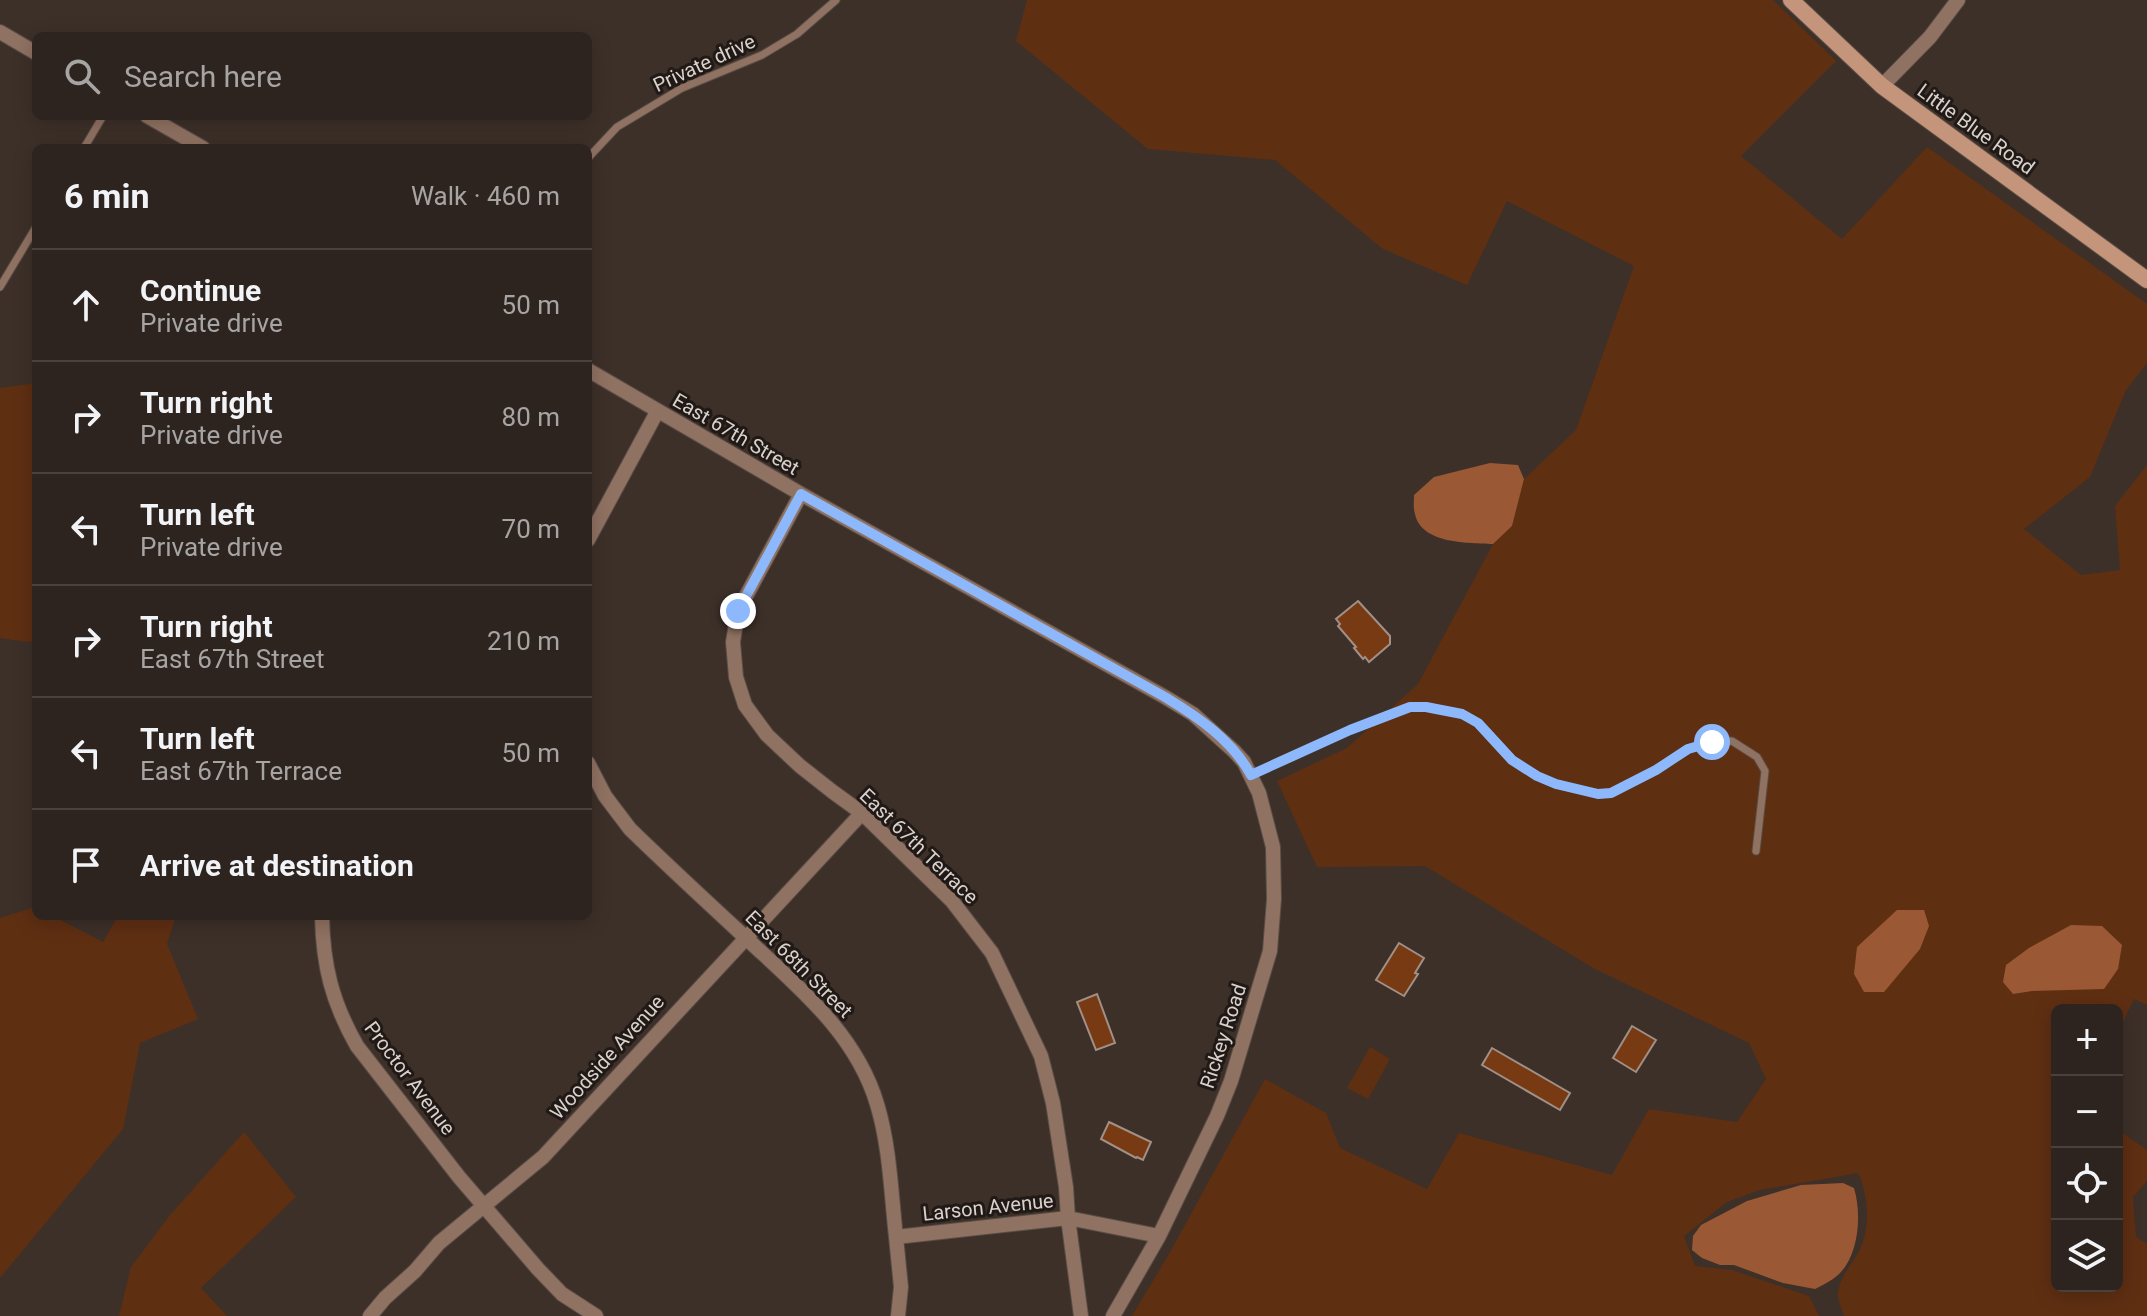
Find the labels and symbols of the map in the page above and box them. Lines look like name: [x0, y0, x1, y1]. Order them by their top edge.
street label: Private drive: [649, 29, 759, 97]
street label: Little Blue Road: [1913, 78, 2039, 180]
street label: East 67th Street: [669, 388, 803, 480]
route end: [720, 593, 756, 629]
route start: [1694, 724, 1730, 760]
street label: East 67th Terrace: [855, 783, 983, 909]
street label: East 68th Street: [740, 905, 858, 1023]
street label: Rickey Road: [1195, 981, 1251, 1091]
street label: Woodside Avenue: [545, 990, 669, 1124]
street label: Proctor Avenue: [360, 1016, 460, 1140]
street label: Larson Avenue: [921, 1188, 1055, 1226]

